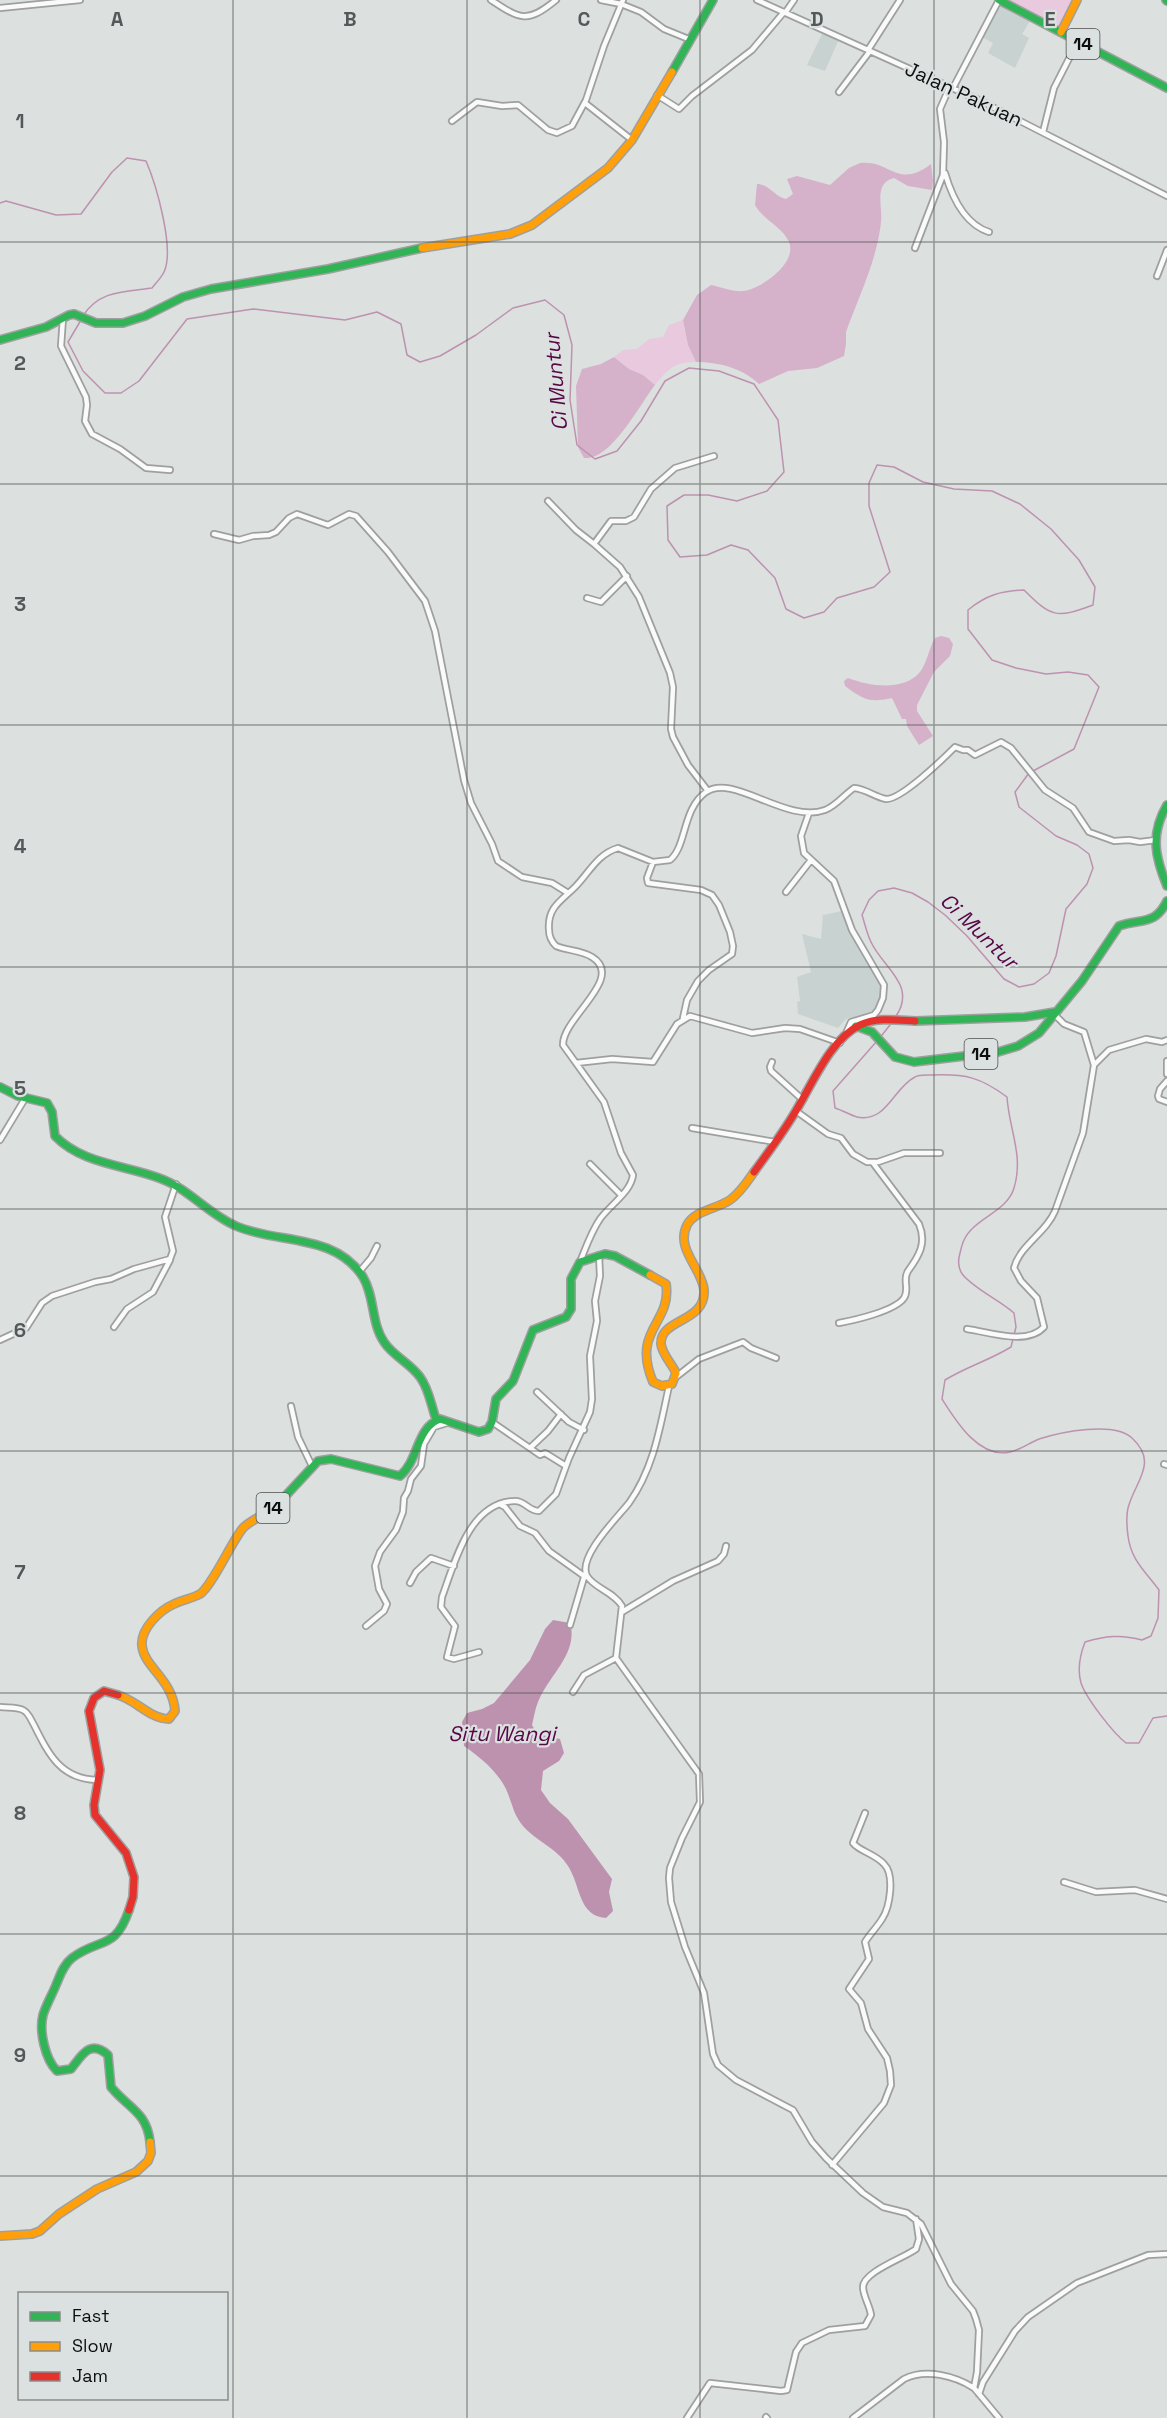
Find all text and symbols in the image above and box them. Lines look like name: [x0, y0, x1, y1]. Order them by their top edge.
text: A: [111, 6, 124, 32]
text: B: [343, 6, 357, 32]
text: C: [578, 6, 591, 32]
text: D: [810, 6, 824, 32]
text: E: [1044, 6, 1056, 32]
road number: 14: [1066, 29, 1100, 59]
street label: Jalan Pakuan: [901, 55, 1027, 133]
text: 1: [15, 108, 25, 134]
water label: Ci Muntur: [538, 330, 573, 432]
text: 2: [14, 350, 26, 376]
text: 3: [14, 591, 26, 617]
text: 4: [14, 833, 27, 859]
water label: Ci Muntur: [935, 887, 1025, 976]
road number: 14: [964, 1039, 998, 1069]
text: 5: [14, 1075, 26, 1101]
text: 6: [14, 1317, 26, 1343]
road number: 14: [256, 1493, 290, 1523]
text: 7: [14, 1559, 26, 1585]
water label: Situ Wangi: [448, 1720, 559, 1747]
text: 8: [14, 1800, 26, 1826]
text: 9: [14, 2042, 26, 2068]
legend: [18, 2292, 228, 2400]
text: Fast: [72, 2304, 109, 2327]
text: Slow: [72, 2334, 113, 2357]
text: Jam: [72, 2364, 108, 2387]

